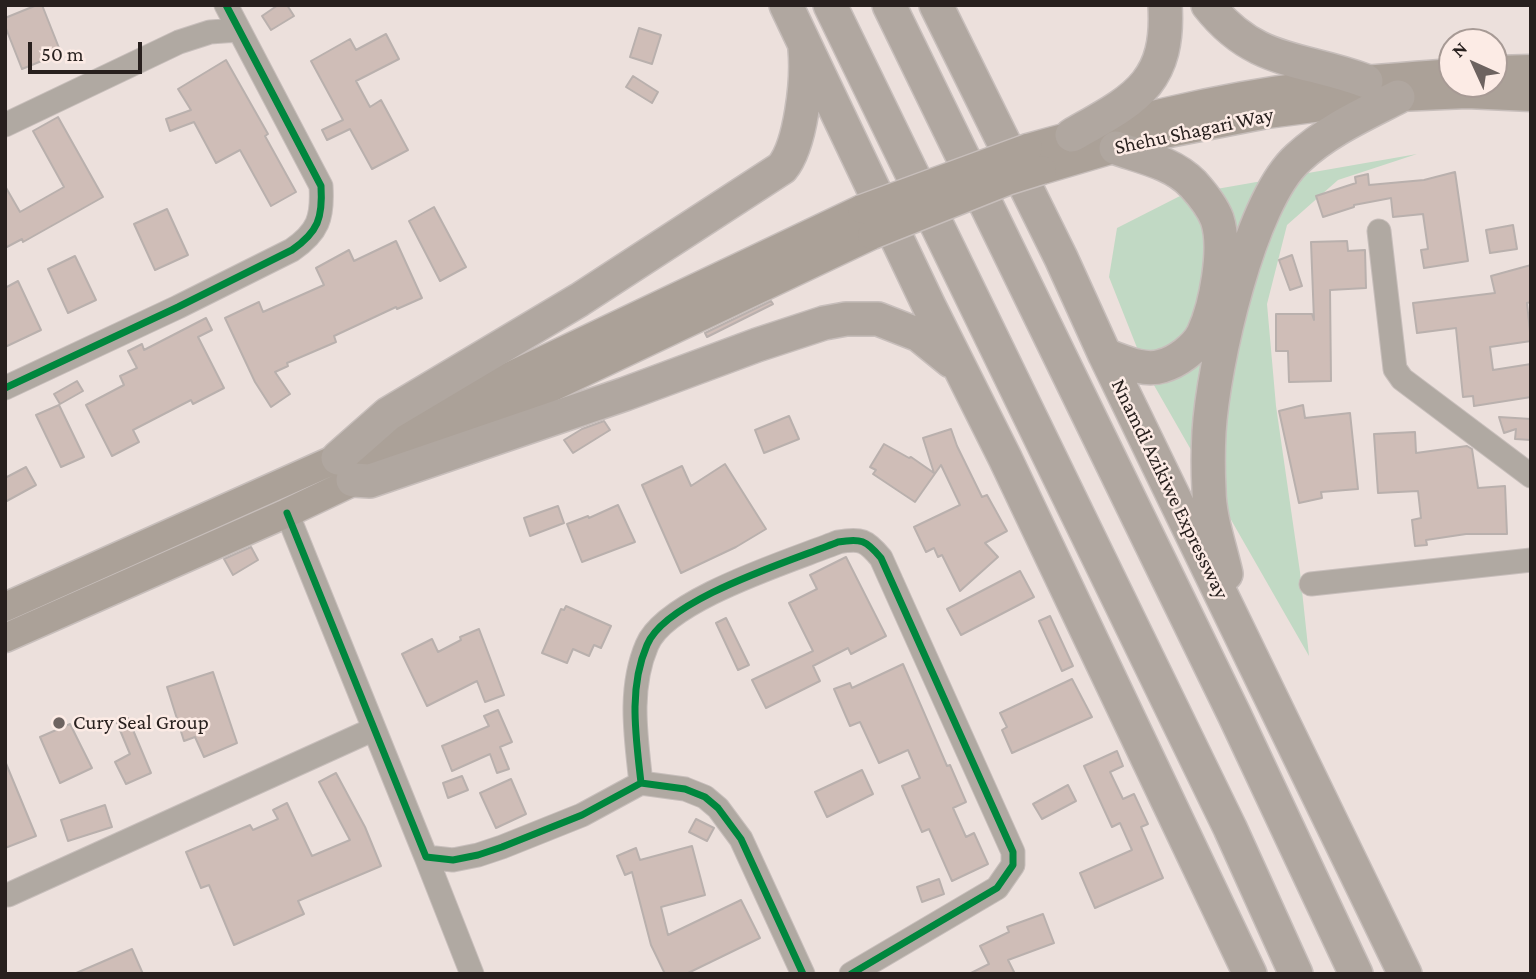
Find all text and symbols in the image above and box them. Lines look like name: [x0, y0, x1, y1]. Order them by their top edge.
scale bar: [32, 28, 145, 72]
north arrow: [1438, 28, 1508, 98]
text: N: [1447, 37, 1471, 61]
text: 50 m: [41, 42, 84, 66]
street label: Shehu Shagari Way: [1112, 102, 1276, 160]
street label: Nnamdi Azikiwe Expressway: [1106, 375, 1234, 603]
place label: Cury Seal Group: [73, 710, 209, 736]
marker: Cury Seal Group: [51, 715, 67, 731]

